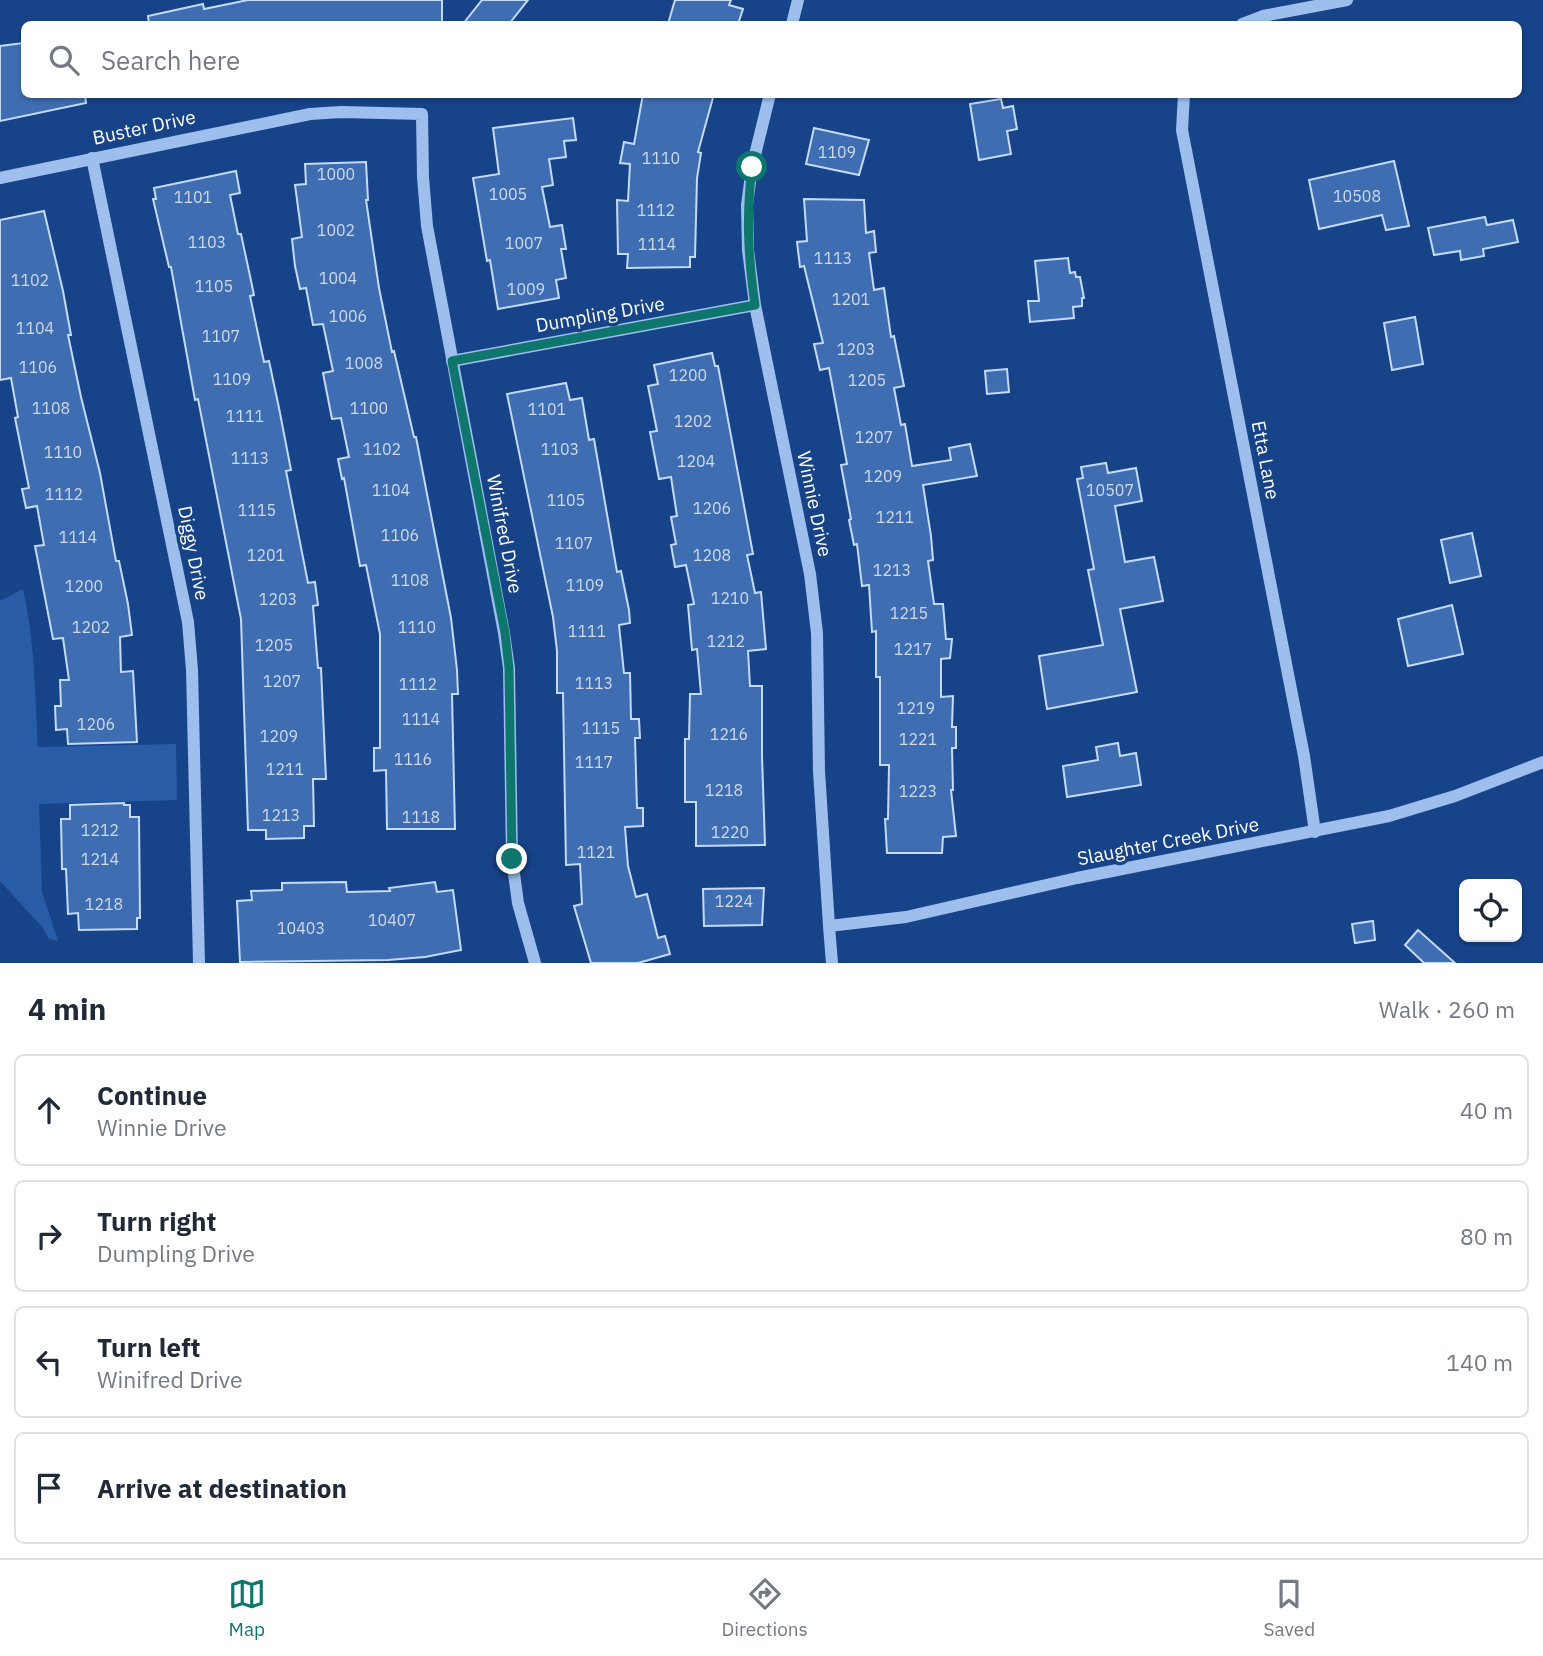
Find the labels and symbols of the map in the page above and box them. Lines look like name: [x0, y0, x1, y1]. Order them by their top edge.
street label: Buster Drive: [90, 104, 198, 150]
house number: 1109: [818, 142, 856, 162]
house number: 1110: [642, 148, 680, 168]
route start: [736, 151, 767, 182]
house number: 1000: [317, 164, 355, 184]
house number: 1005: [489, 184, 527, 204]
house number: 10508: [1333, 186, 1381, 206]
house number: 1101: [174, 187, 212, 207]
house number: 1112: [637, 200, 675, 220]
house number: 1002: [317, 220, 355, 240]
house number: 1103: [188, 232, 226, 252]
house number: 1007: [505, 233, 543, 253]
house number: 1114: [638, 234, 676, 254]
house number: 1113: [814, 248, 852, 268]
house number: 1004: [319, 268, 357, 288]
house number: 1102: [11, 270, 49, 290]
house number: 1105: [195, 276, 233, 296]
house number: 1009: [507, 279, 545, 299]
house number: 1201: [832, 289, 870, 309]
street label: Dumpling Drive: [534, 291, 666, 337]
house number: 1006: [329, 306, 367, 326]
house number: 1104: [16, 318, 54, 338]
house number: 1107: [202, 326, 240, 346]
house number: 1203: [837, 339, 875, 359]
house number: 1008: [345, 353, 383, 373]
house number: 1106: [19, 357, 57, 377]
house number: 1200: [669, 365, 707, 385]
house number: 1109: [213, 369, 251, 389]
house number: 1205: [848, 370, 886, 390]
house number: 1108: [32, 398, 70, 418]
house number: 1100: [350, 398, 388, 418]
house number: 1101: [528, 399, 566, 419]
house number: 1111: [226, 406, 264, 426]
house number: 1202: [674, 411, 712, 431]
street label: Etta Lane: [1247, 419, 1285, 501]
house number: 1207: [855, 427, 893, 447]
house number: 1102: [363, 439, 401, 459]
house number: 1103: [541, 439, 579, 459]
house number: 1110: [44, 442, 82, 462]
house number: 1113: [231, 448, 269, 468]
street label: Winnie Drive: [792, 449, 838, 559]
house number: 1204: [677, 451, 715, 471]
house number: 1209: [864, 466, 902, 486]
street label: Winifred Drive: [482, 473, 528, 595]
house number: 1104: [372, 480, 410, 500]
house number: 10507: [1086, 480, 1134, 500]
house number: 1112: [45, 484, 83, 504]
house number: 1105: [547, 490, 585, 510]
house number: 1206: [693, 498, 731, 518]
house number: 1115: [238, 500, 276, 520]
street label: Diggy Drive: [173, 504, 215, 602]
house number: 1211: [876, 507, 914, 527]
house number: 1106: [381, 525, 419, 545]
house number: 1114: [59, 527, 97, 547]
house number: 1107: [555, 533, 593, 553]
house number: 1201: [247, 545, 285, 565]
house number: 1208: [693, 545, 731, 565]
house number: 1213: [873, 560, 911, 580]
house number: 1108: [391, 570, 429, 590]
house number: 1109: [566, 575, 604, 595]
house number: 1200: [65, 576, 103, 596]
house number: 1210: [711, 588, 749, 608]
house number: 1203: [259, 589, 297, 609]
house number: 1215: [890, 603, 928, 623]
house number: 1202: [72, 617, 110, 637]
house number: 1110: [398, 617, 436, 637]
house number: 1111: [568, 621, 606, 641]
house number: 1212: [707, 631, 745, 651]
house number: 1205: [255, 635, 293, 655]
house number: 1217: [894, 639, 932, 659]
house number: 1207: [263, 671, 301, 691]
house number: 1113: [575, 673, 613, 693]
house number: 1112: [399, 674, 437, 694]
house number: 1219: [897, 698, 935, 718]
house number: 1114: [402, 709, 440, 729]
house number: 1206: [77, 714, 115, 734]
house number: 1115: [582, 718, 620, 738]
house number: 1216: [710, 724, 748, 744]
house number: 1209: [260, 726, 298, 746]
house number: 1221: [899, 729, 937, 749]
house number: 1116: [394, 749, 432, 769]
house number: 1117: [575, 752, 613, 772]
house number: 1211: [266, 759, 304, 779]
house number: 1218: [705, 780, 743, 800]
house number: 1223: [899, 781, 937, 801]
house number: 1213: [262, 805, 300, 825]
house number: 1118: [402, 807, 440, 827]
street label: Slaughter Creek Drive: [1075, 812, 1261, 870]
house number: 1212: [81, 820, 119, 840]
house number: 1220: [711, 822, 749, 842]
house number: 1121: [577, 842, 615, 862]
route end: [496, 843, 527, 874]
house number: 1214: [81, 849, 119, 869]
house number: 1224: [715, 891, 753, 911]
house number: 1218: [85, 894, 123, 914]
house number: 10407: [368, 910, 416, 930]
house number: 10403: [277, 918, 325, 938]

